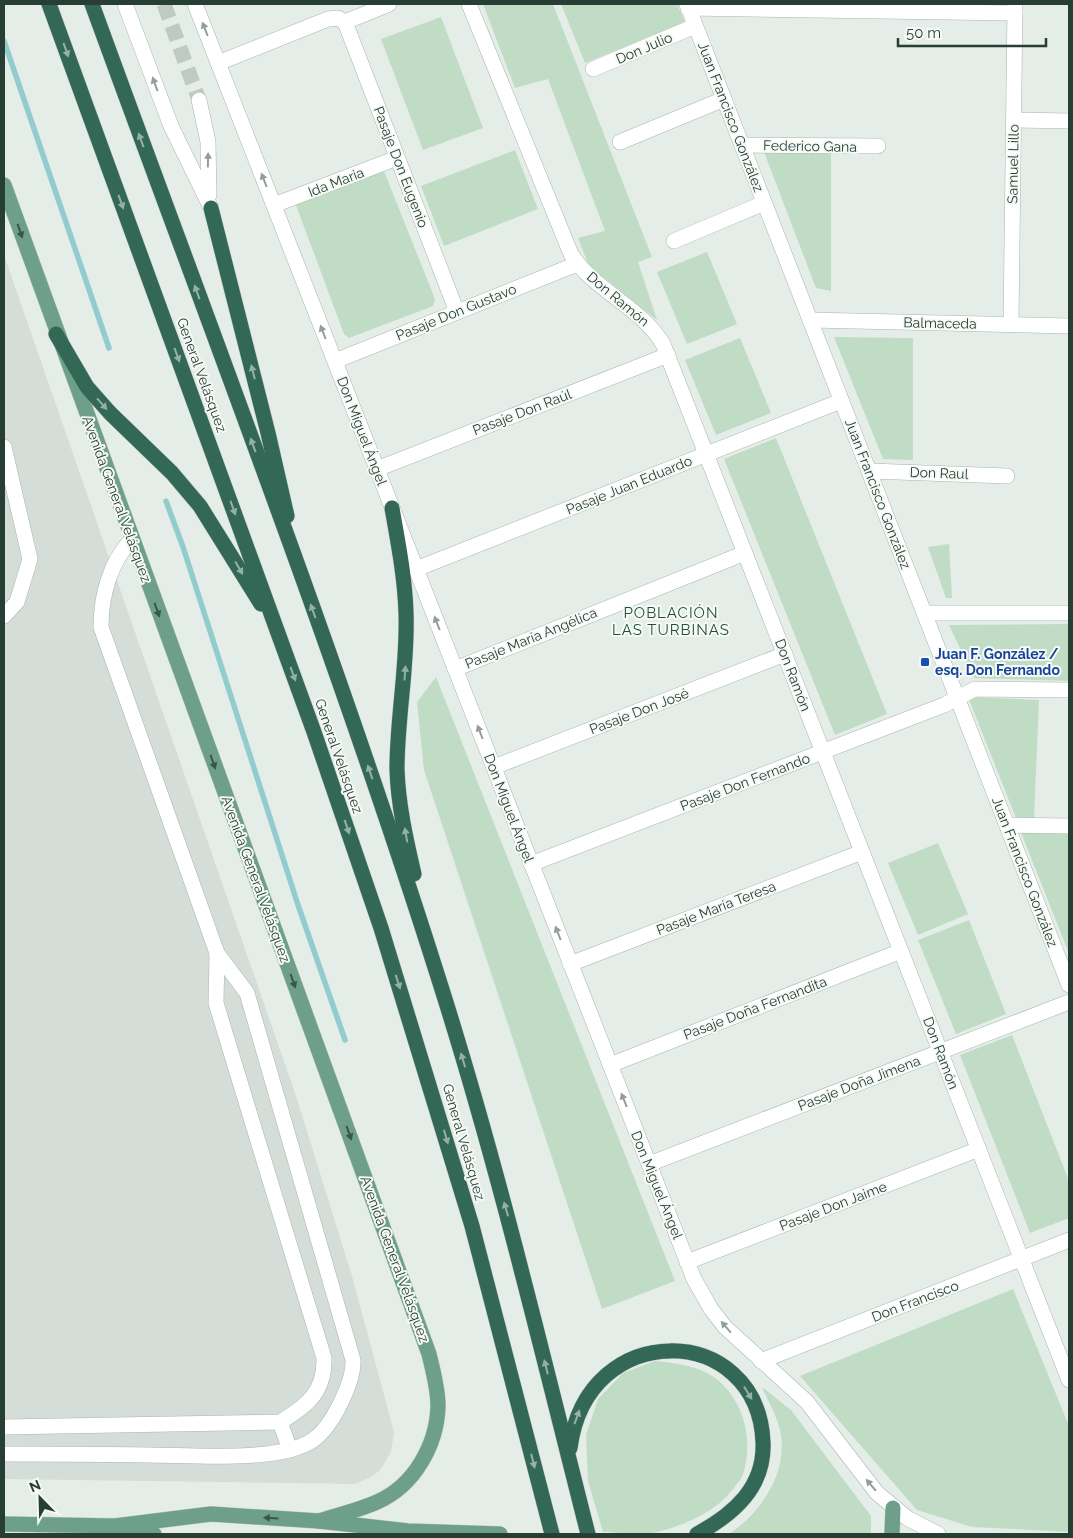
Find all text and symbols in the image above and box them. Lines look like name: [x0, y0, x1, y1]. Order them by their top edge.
scale bar: [898, 15, 1046, 47]
one-way arrow: [201, 21, 209, 36]
text: 50 m: [906, 24, 941, 42]
street label: Don Julio: [613, 29, 675, 67]
street label: Juan Francisco González: [695, 40, 767, 194]
one-way arrow: [63, 42, 70, 57]
one-way arrow: [151, 76, 159, 91]
street label: Pasaje Don Eugenio: [370, 104, 432, 230]
street label: Samuel Lillo: [1004, 124, 1022, 204]
one-way arrow: [137, 132, 144, 147]
street label: Federico Gana: [763, 137, 857, 155]
one-way arrow: [204, 152, 212, 168]
street label: Ida Maria: [306, 164, 366, 200]
one-way arrow: [260, 172, 268, 187]
one-way arrow: [118, 195, 125, 210]
one-way arrow: [16, 224, 24, 239]
street label: Don Ramón: [584, 268, 652, 330]
street label: Pasaje Don Gustavo: [393, 281, 519, 343]
one-way arrow: [193, 285, 200, 300]
street label: Balmaceda: [903, 314, 977, 332]
street label: General Velásquez: [174, 316, 230, 434]
one-way arrow: [319, 324, 326, 339]
one-way arrow: [173, 348, 181, 363]
one-way arrow: [249, 365, 257, 380]
street label: Don Miguel Ángel: [334, 374, 391, 488]
street label: Pasaje Don Raúl: [470, 386, 574, 438]
one-way arrow: [96, 397, 108, 409]
street label: Avenida General Velásquez: [79, 414, 155, 585]
street label: Juan Francisco González: [842, 417, 914, 571]
one-way arrow: [249, 437, 257, 452]
street label: Pasaje Juan Eduardo: [564, 452, 694, 518]
street label: Don Raul: [909, 464, 969, 482]
one-way arrow: [230, 500, 237, 515]
one-way arrow: [235, 561, 243, 575]
one-way arrow: [153, 603, 161, 618]
one-way arrow: [309, 603, 317, 618]
street label: Pasaje María Angélica: [463, 604, 599, 672]
district label: POBLACIÓN LAS TURBINAS: [612, 604, 730, 639]
one-way arrow: [433, 616, 441, 630]
street label: Don Ramón: [772, 637, 814, 713]
place label: Juan F. González / esq. Don Fernando: [935, 646, 1060, 678]
marker: Juan F. González / esq. Don Fernando: [919, 656, 931, 668]
one-way arrow: [401, 665, 409, 681]
one-way arrow: [289, 667, 297, 682]
street label: Pasaje Don José: [587, 685, 691, 737]
street label: General Velásquez: [312, 696, 366, 816]
one-way arrow: [476, 725, 483, 740]
street label: Pasaje Don Fernando: [678, 750, 812, 814]
street label: Don Miguel Ángel: [481, 751, 538, 865]
one-way arrow: [210, 755, 217, 770]
one-way arrow: [366, 765, 374, 780]
street label: Avenida General Velásquez: [218, 794, 294, 965]
street label: Juan Francisco González: [989, 795, 1061, 949]
one-way arrow: [344, 820, 352, 835]
one-way arrow: [402, 827, 410, 843]
street label: Pasaje María Teresa: [654, 878, 778, 938]
one-way arrow: [554, 925, 562, 940]
one-way arrow: [290, 973, 297, 988]
street label: Pasaje Doña Fernandita: [681, 973, 829, 1043]
one-way arrow: [395, 974, 403, 989]
street label: Don Ramón: [920, 1015, 962, 1091]
street label: Pasaje Doña Jimena: [796, 1052, 922, 1114]
one-way arrow: [459, 1053, 467, 1068]
street label: General Velásquez: [440, 1082, 488, 1202]
one-way arrow: [619, 1093, 627, 1108]
one-way arrow: [345, 1126, 353, 1141]
street label: Don Miguel Ángel: [628, 1128, 687, 1242]
one-way arrow: [443, 1130, 451, 1145]
street label: Avenida General Velásquez: [357, 1174, 433, 1345]
street label: Pasaje Don Jaime: [777, 1178, 889, 1234]
one-way arrow: [501, 1202, 509, 1217]
street label: Don Francisco: [869, 1277, 961, 1325]
one-way arrow: [720, 1322, 732, 1334]
one-way arrow: [542, 1359, 550, 1374]
one-way arrow: [744, 1386, 753, 1400]
one-way arrow: [573, 1409, 581, 1424]
one-way arrow: [530, 1453, 538, 1468]
north arrow: [15, 1473, 65, 1523]
text: N: [27, 1477, 43, 1495]
one-way arrow: [865, 1479, 876, 1492]
one-way arrow: [262, 1513, 278, 1521]

